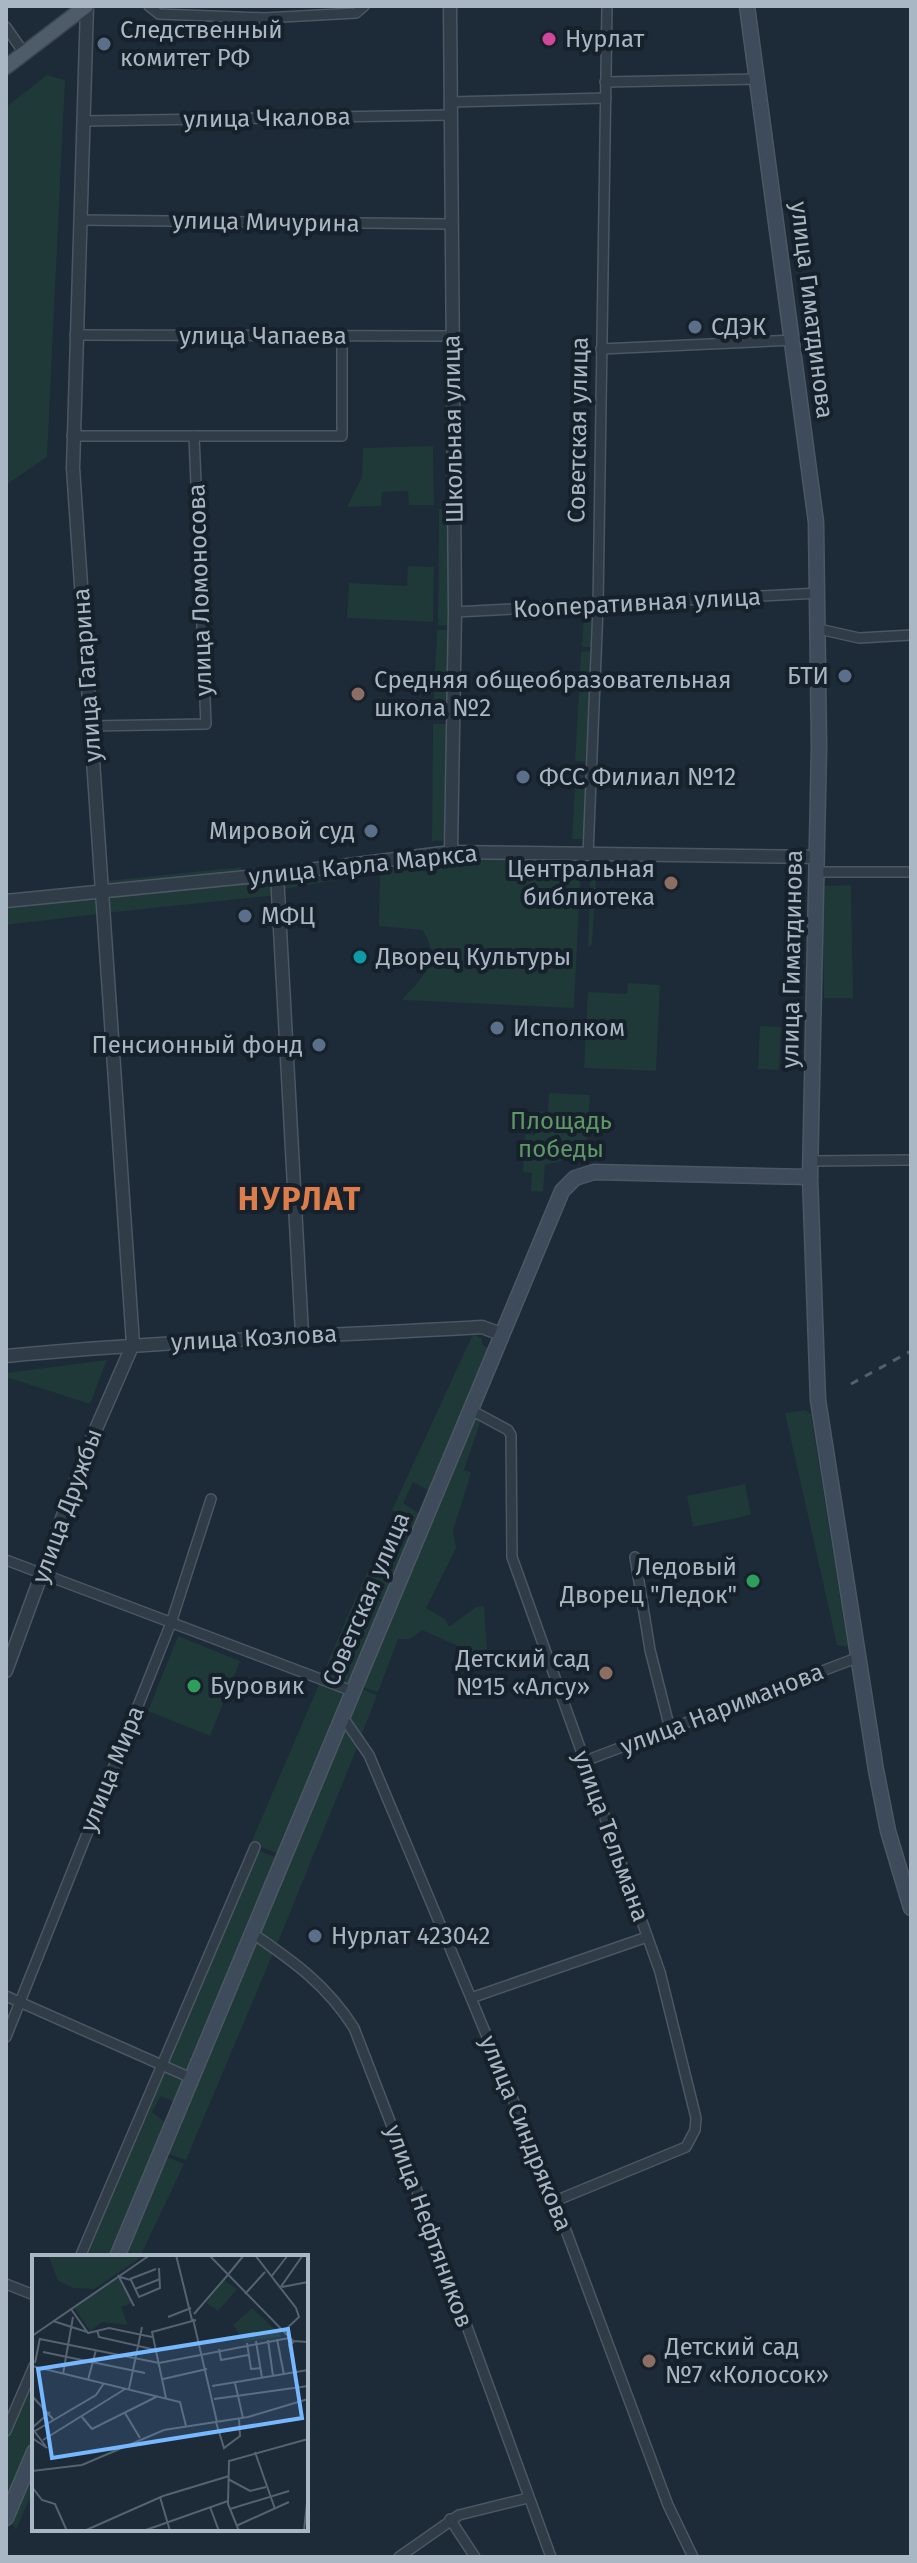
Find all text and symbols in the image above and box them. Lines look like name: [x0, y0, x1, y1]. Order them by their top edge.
place label: Следственный комитет РФ: [120, 16, 283, 72]
place label: Нурлат: [565, 25, 645, 53]
marker: Нурлат: [540, 30, 558, 48]
marker: Следственный комитет РФ: [95, 35, 113, 53]
street label: улица Чкалова: [183, 103, 351, 133]
street label: улица Гиматдинова: [785, 200, 839, 420]
street label: улица Мичурина: [172, 206, 360, 238]
place label: СДЭК: [711, 313, 766, 341]
marker: СДЭК: [686, 318, 704, 336]
street label: улица Чапаева: [179, 322, 347, 350]
street label: Школьная улица: [437, 335, 469, 523]
street label: Советская улица: [562, 337, 594, 523]
street label: улица Ломоносова: [182, 483, 218, 697]
street label: Кооперативная улица: [512, 583, 762, 623]
street label: улица Гагарина: [67, 587, 107, 763]
place label: БТИ: [787, 662, 829, 690]
place label: Средняя общеобразовательная школа №2: [374, 666, 731, 722]
marker: БТИ: [836, 667, 854, 685]
marker: Средняя общеобразовательная школа №2: [349, 685, 367, 703]
place label: ФСС Филиал №12: [539, 763, 736, 791]
marker: ФСС Филиал №12: [514, 768, 532, 786]
place label: Мировой суд: [209, 817, 355, 845]
marker: Мировой суд: [362, 822, 380, 840]
street label: улица Карла Маркса: [247, 839, 479, 891]
street label: улица Гиматдинова: [776, 849, 808, 1069]
place label: Центральная библиотека: [507, 855, 655, 911]
marker: Центральная библиотека: [662, 874, 680, 892]
place label: МФЦ: [261, 902, 315, 930]
marker: МФЦ: [236, 907, 254, 925]
place label: Дворец Культуры: [375, 943, 571, 971]
marker: Дворец Культуры: [351, 948, 369, 966]
place label: Исполком: [513, 1014, 625, 1042]
marker: Исполком: [488, 1019, 506, 1037]
place label: Пенсионный фонд: [92, 1031, 303, 1059]
marker: Пенсионный фонд: [310, 1036, 328, 1054]
park label: Площадь победы: [510, 1107, 612, 1163]
district label: НУРЛАТ: [238, 1180, 362, 1218]
street label: улица Козлова: [170, 1320, 338, 1356]
street label: улица Дружбы: [26, 1425, 108, 1587]
street label: Советская улица: [317, 1508, 415, 1690]
place label: Ледовый Дворец "Ледок": [559, 1553, 737, 1609]
marker: Ледовый Дворец "Ледок": [744, 1572, 762, 1590]
place label: Детский сад №15 «Алсу»: [455, 1645, 590, 1701]
street label: улица Нариманова: [617, 1657, 827, 1761]
marker: Детский сад №15 «Алсу»: [597, 1664, 615, 1682]
place label: Буровик: [210, 1672, 305, 1700]
marker: Буровик: [185, 1677, 203, 1695]
street label: улица Мира: [74, 1702, 150, 1836]
street label: улица Тельмана: [567, 1747, 655, 1925]
place label: Нурлат 423042: [331, 1922, 490, 1950]
marker: Нурлат 423042: [306, 1927, 324, 1945]
street label: улица Синдрякова: [474, 2031, 578, 2235]
street label: улица Нефтяников: [379, 2121, 479, 2331]
inset map: [32, 2255, 308, 2531]
place label: Детский сад №7 «Колосок»: [664, 2333, 829, 2389]
marker: Детский сад №7 «Колосок»: [640, 2352, 658, 2370]

